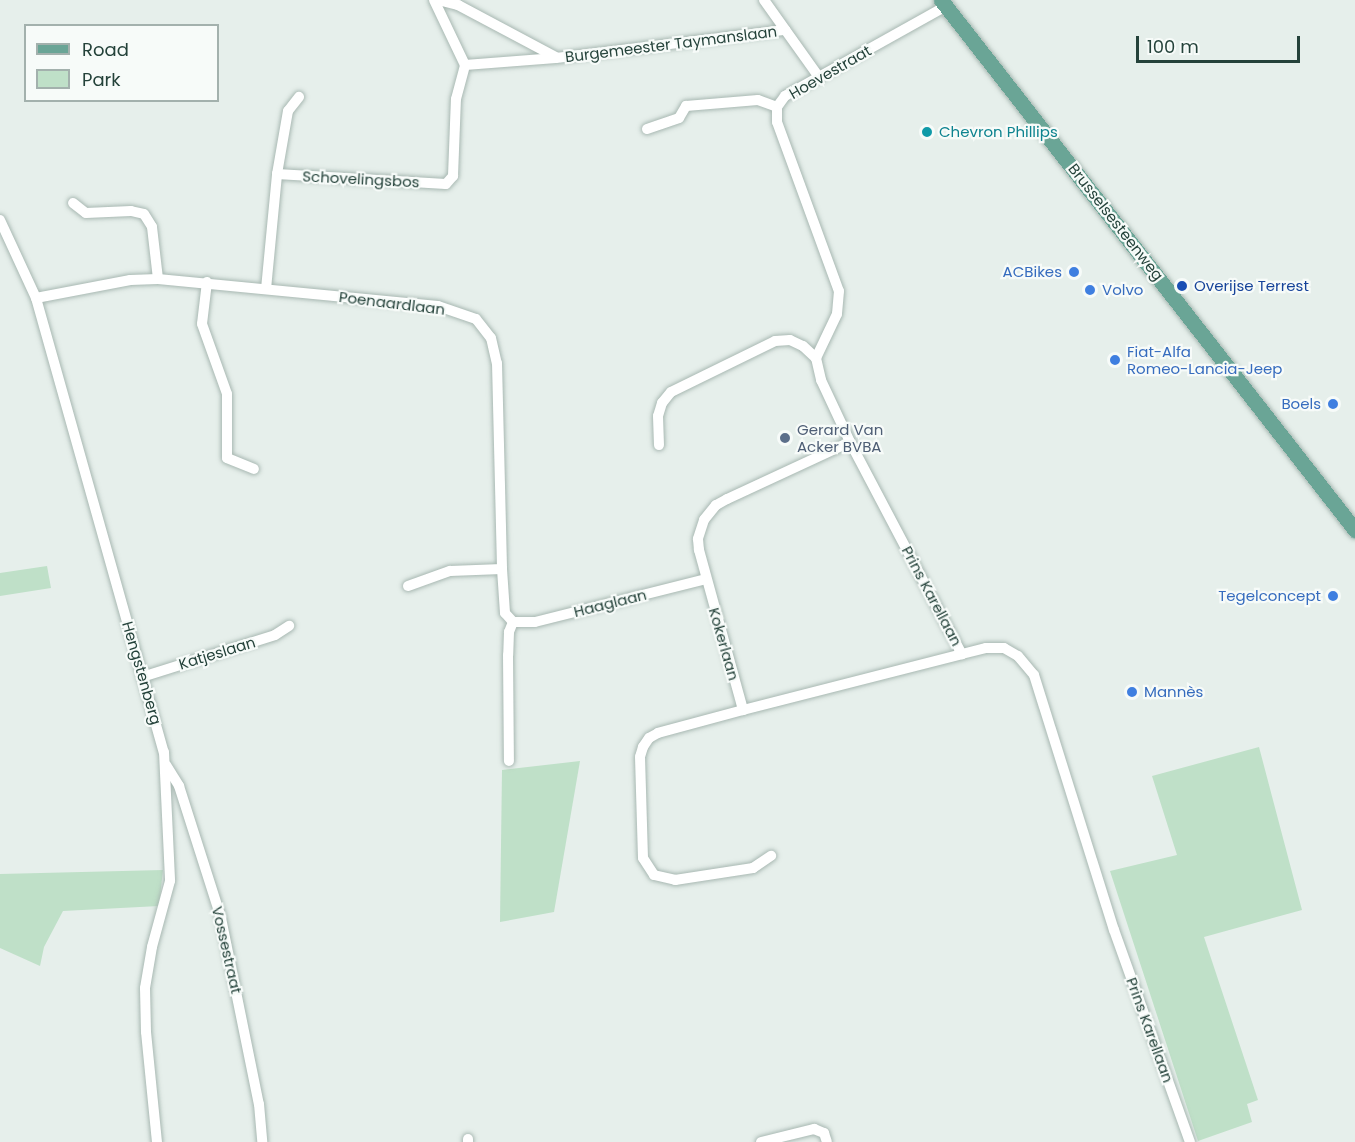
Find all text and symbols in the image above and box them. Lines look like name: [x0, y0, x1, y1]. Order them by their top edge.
street label: Burgemeester Taymanslaan: [564, 22, 778, 66]
legend: [24, 24, 219, 102]
scale bar: [1139, 24, 1302, 62]
text: 100 m: [1147, 34, 1199, 59]
text: Road: [82, 37, 129, 62]
street label: Hoevestraat: [786, 41, 874, 103]
text: Park: [82, 67, 121, 92]
place label: Chevron Phillips: [939, 123, 1058, 141]
marker: Chevron Phillips: [920, 125, 934, 139]
street label: Brusselsesteenweg: [1065, 160, 1167, 284]
street label: Schovelingsbos: [302, 167, 420, 191]
place label: ACBikes: [1003, 263, 1062, 281]
marker: ACBikes: [1067, 265, 1081, 279]
place label: Overijse Terrest: [1194, 277, 1309, 295]
marker: Overijse Terrest: [1175, 279, 1189, 293]
place label: Volvo: [1102, 281, 1143, 299]
marker: Volvo: [1083, 283, 1097, 297]
street label: Poenaardlaan: [338, 288, 446, 318]
place label: Fiat-Alfa Romeo-Lancia-Jeep: [1127, 342, 1282, 377]
marker: Fiat-Alfa Romeo-Lancia-Jeep: [1108, 353, 1122, 367]
place label: Boels: [1281, 395, 1321, 413]
marker: Boels: [1326, 397, 1340, 411]
place label: Gerard Van Acker BVBA: [797, 420, 883, 455]
marker: Gerard Van Acker BVBA: [778, 431, 792, 445]
street label: Prins Karellaan: [898, 543, 966, 649]
street label: Haaglaan: [572, 585, 648, 621]
place label: Tegelconcept: [1218, 587, 1321, 605]
marker: Tegelconcept: [1326, 589, 1340, 603]
street label: Kokerlaan: [705, 606, 743, 682]
street label: Hengstenberg: [119, 619, 165, 727]
street label: Katjeslaan: [177, 633, 257, 673]
place label: Mannès: [1144, 683, 1203, 701]
marker: Mannès: [1125, 685, 1139, 699]
street label: Vossestraat: [208, 904, 246, 996]
street label: Prins Karellaan: [1123, 975, 1177, 1085]

